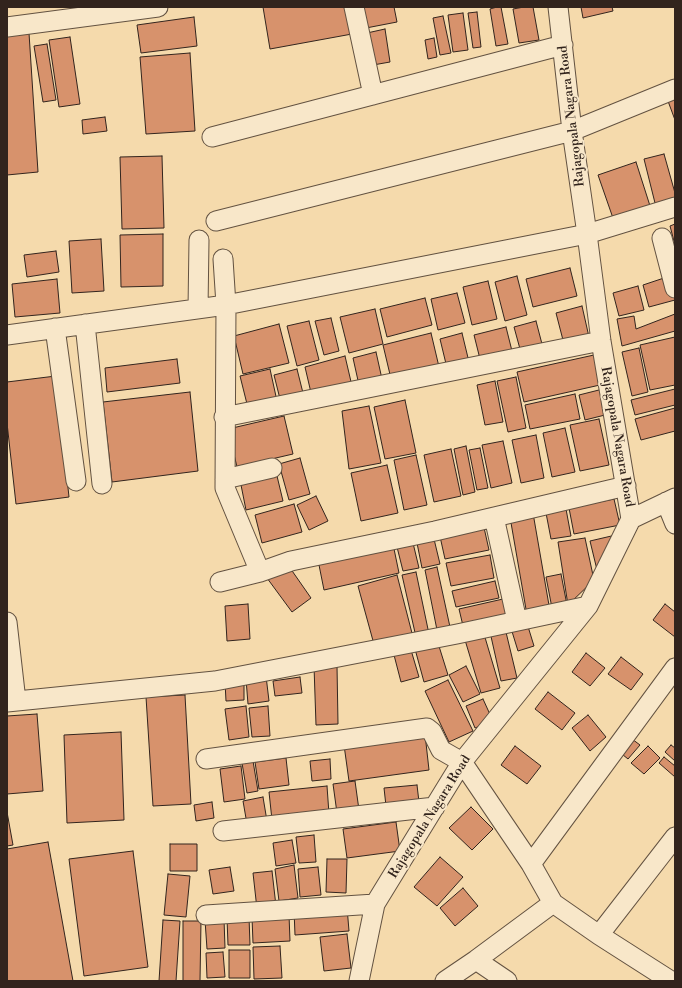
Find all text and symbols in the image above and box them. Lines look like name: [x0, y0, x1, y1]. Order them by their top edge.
street label: Rajagopala Nagara Road: [556, 44, 588, 188]
street label: Rajagopala Nagara Road: [597, 366, 637, 508]
street label: Rajagopala Nagara Road: [386, 753, 474, 881]

